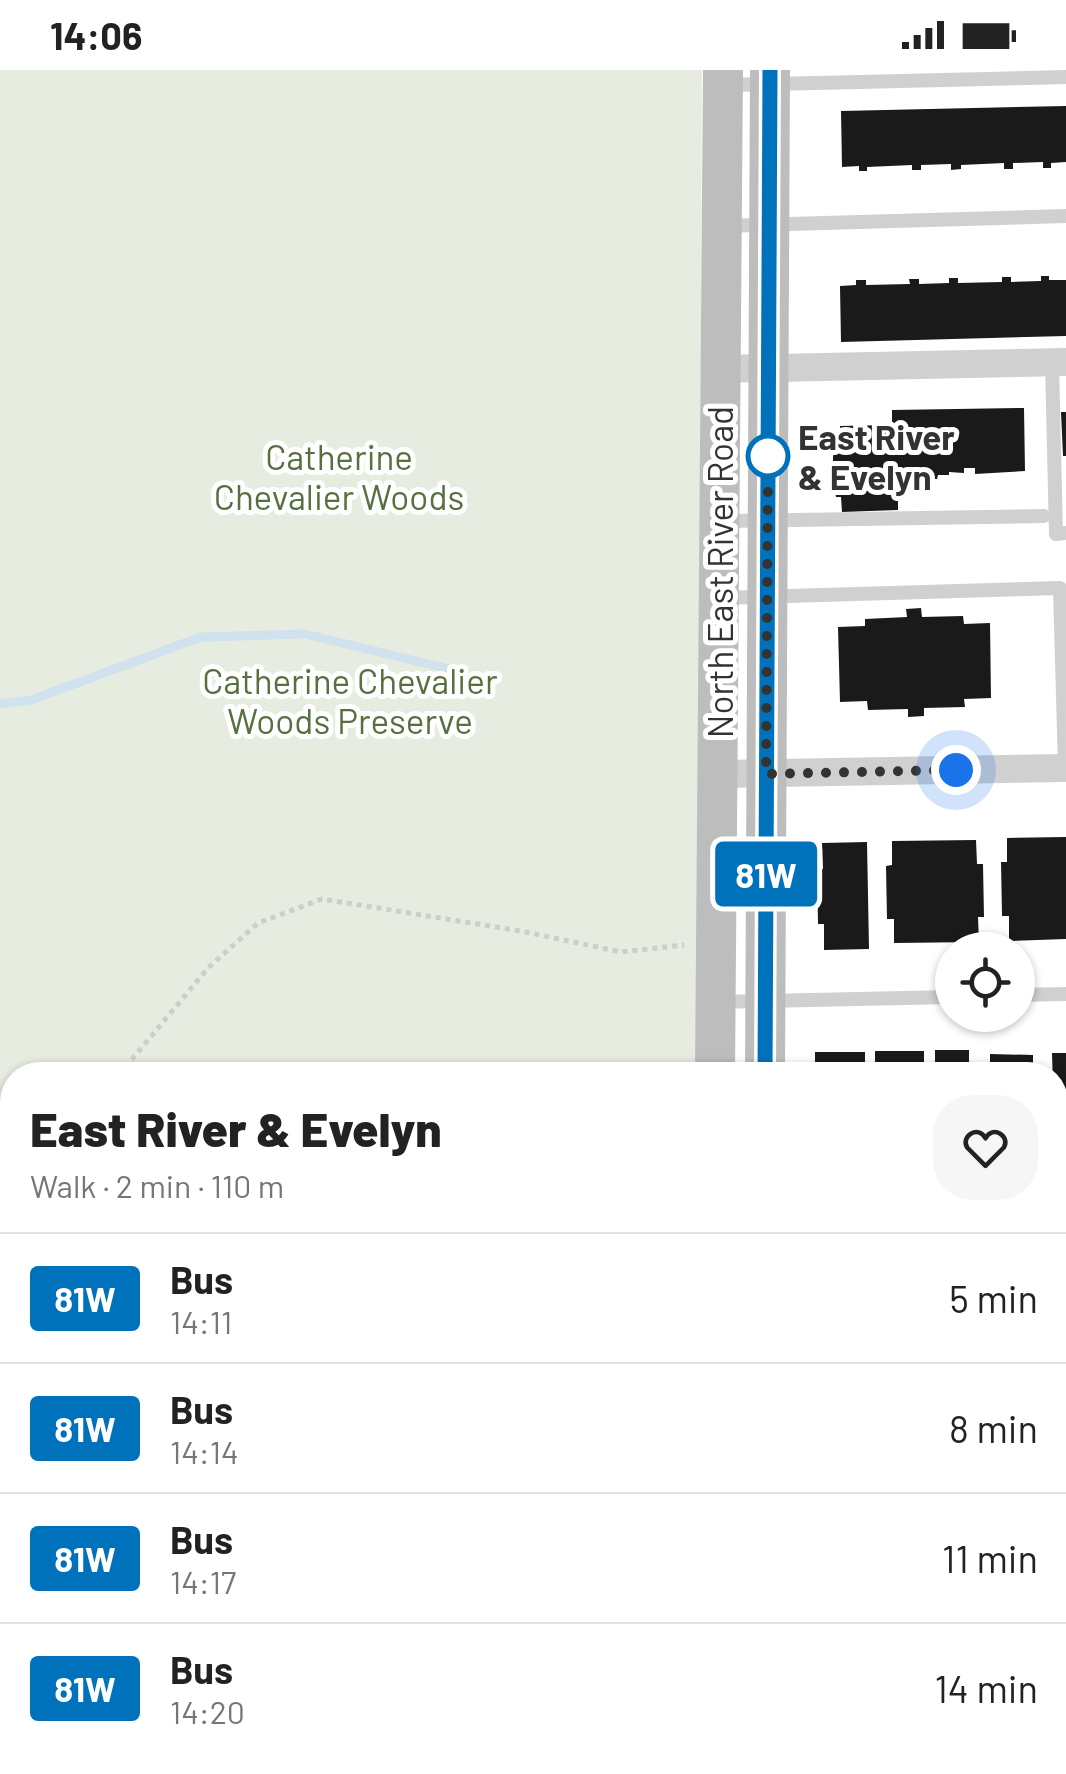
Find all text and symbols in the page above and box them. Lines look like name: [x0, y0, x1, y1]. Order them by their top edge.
text: 14:06: [50, 12, 142, 58]
street label: North East River Road: [698, 406, 740, 738]
place label: East River & Evelyn: [798, 415, 955, 497]
park label: Catherine Chevalier Woods: [214, 435, 464, 517]
marker: East River & Evelyn: [747, 435, 789, 477]
park label: Catherine Chevalier Woods Preserve: [202, 659, 498, 741]
your location: [931, 745, 981, 795]
line badge: 81W: [708, 842, 824, 906]
text: 81W: [735, 853, 797, 895]
map controls: [935, 932, 1035, 1032]
button: locate: [935, 932, 1035, 1032]
button: heart: [933, 1095, 1038, 1200]
text: East River & Evelyn: [30, 1099, 442, 1157]
text: Walk · 2 min · 110 m: [30, 1166, 284, 1204]
text: Bus: [170, 1256, 233, 1302]
text: 5 min: [949, 1275, 1038, 1321]
text: 81W: [54, 1277, 116, 1319]
text: 14:11: [170, 1302, 232, 1340]
text: Bus: [170, 1386, 233, 1432]
text: 8 min: [949, 1405, 1038, 1451]
text: 81W: [54, 1407, 116, 1449]
text: 14:14: [170, 1432, 239, 1470]
text: Bus: [170, 1516, 233, 1562]
text: 11 min: [942, 1535, 1038, 1581]
text: 81W: [54, 1537, 116, 1579]
text: 14:17: [170, 1562, 236, 1600]
text: Bus: [170, 1646, 233, 1692]
text: 14 min: [935, 1665, 1038, 1711]
text: 81W: [54, 1667, 116, 1709]
text: 14:20: [170, 1692, 245, 1730]

